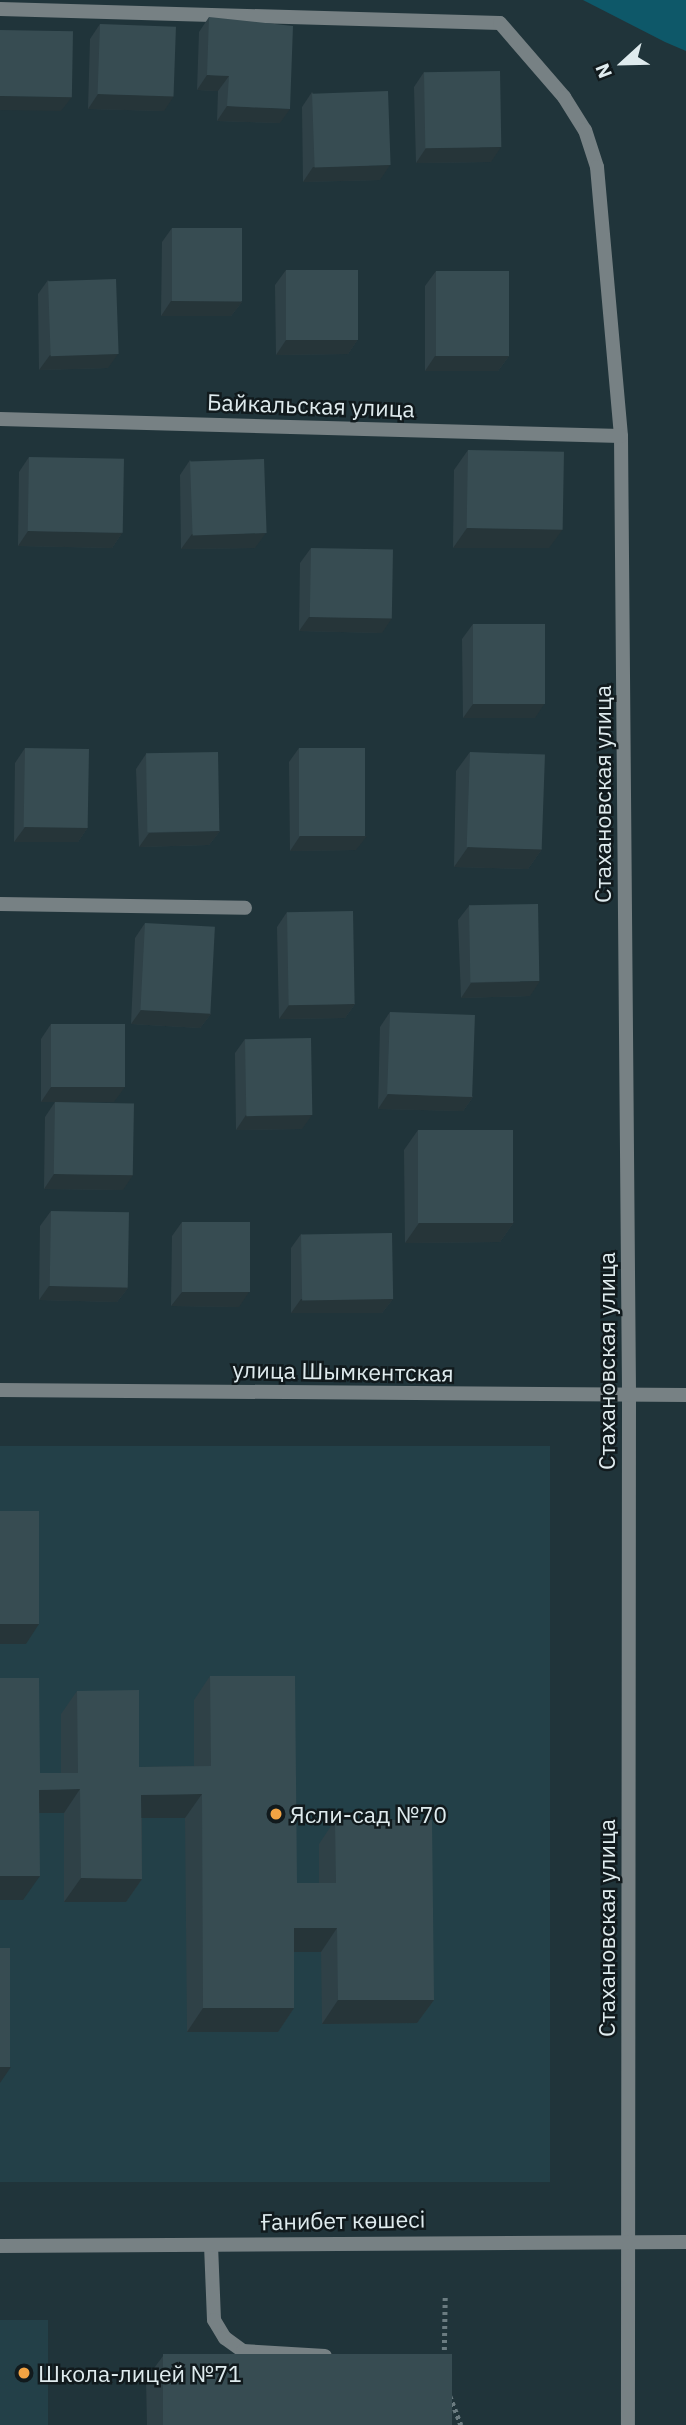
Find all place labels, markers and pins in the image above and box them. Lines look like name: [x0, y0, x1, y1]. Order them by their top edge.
place label: Ясли-сад №70: [290, 1800, 447, 1828]
marker: Ясли-сад №70: [268, 1806, 284, 1822]
place label: Школа-лицей №71: [38, 2359, 242, 2387]
marker: Школа-лицей №71: [16, 2365, 32, 2381]

